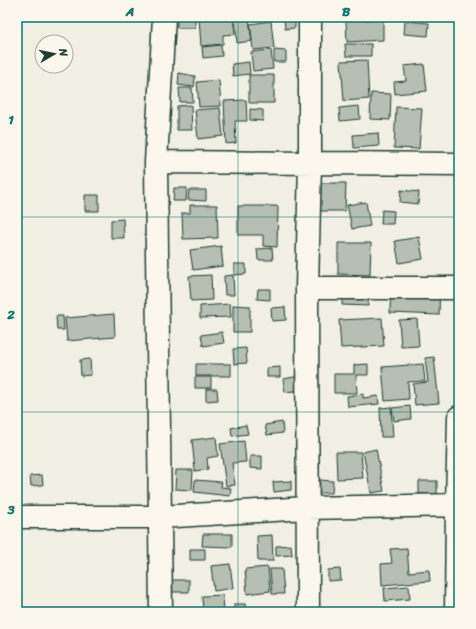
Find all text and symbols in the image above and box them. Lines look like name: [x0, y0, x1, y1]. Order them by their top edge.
text: A: [125, 0, 134, 23]
text: B: [342, 0, 351, 23]
north arrow: [34, 34, 74, 74]
text: N: [53, 46, 73, 58]
text: 1: [8, 108, 14, 131]
text: 2: [6, 303, 15, 326]
text: 3: [6, 498, 15, 521]

